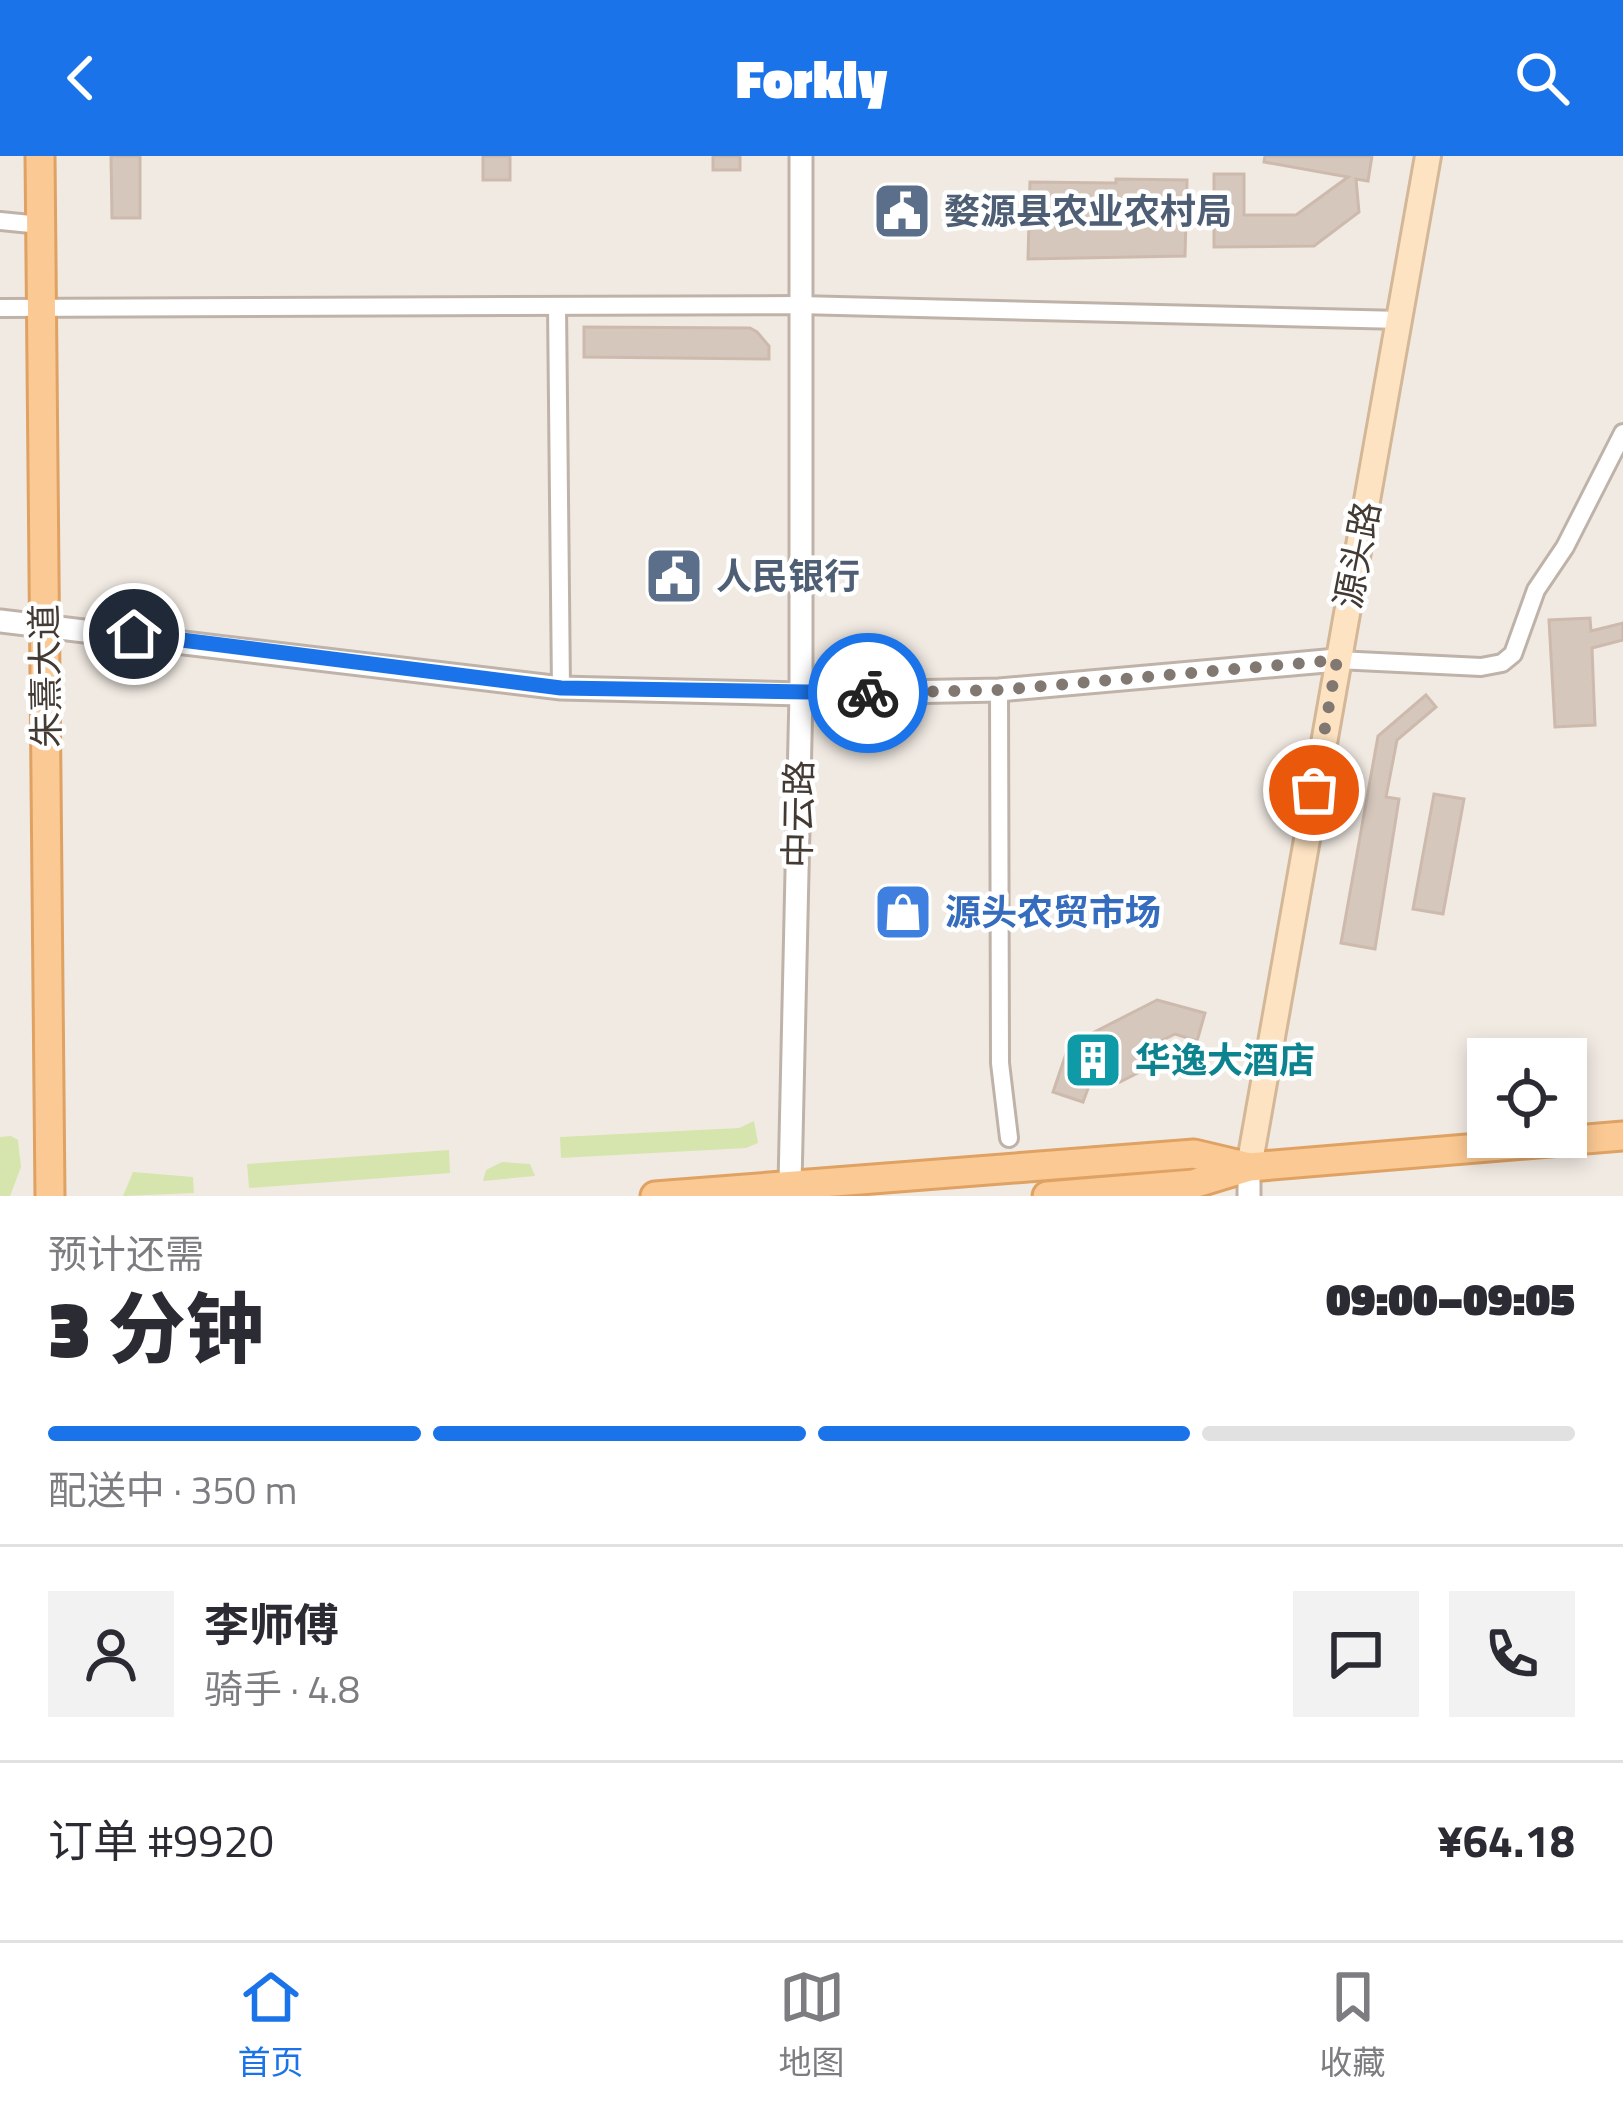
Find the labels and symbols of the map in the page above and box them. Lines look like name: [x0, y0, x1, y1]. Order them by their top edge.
public building icon: 婺源县农业农村局: [871, 180, 933, 242]
place label: 婺源县农业农村局: [944, 183, 1232, 238]
street label: 源头路: [1319, 497, 1394, 613]
public building icon: 人民银行: [643, 545, 705, 607]
place label: 人民银行: [716, 548, 860, 603]
pin: [83, 583, 185, 685]
street label: 朱熹大道: [16, 604, 73, 748]
courier: [808, 633, 928, 753]
pin: [1263, 739, 1365, 841]
street label: 中云路: [769, 760, 826, 868]
shop icon: 源头农贸市场: [872, 881, 934, 943]
place label: 源头农贸市场: [945, 884, 1161, 939]
building icon: 华逸大酒店: [1062, 1029, 1124, 1091]
place label: 华逸大酒店: [1135, 1032, 1315, 1087]

